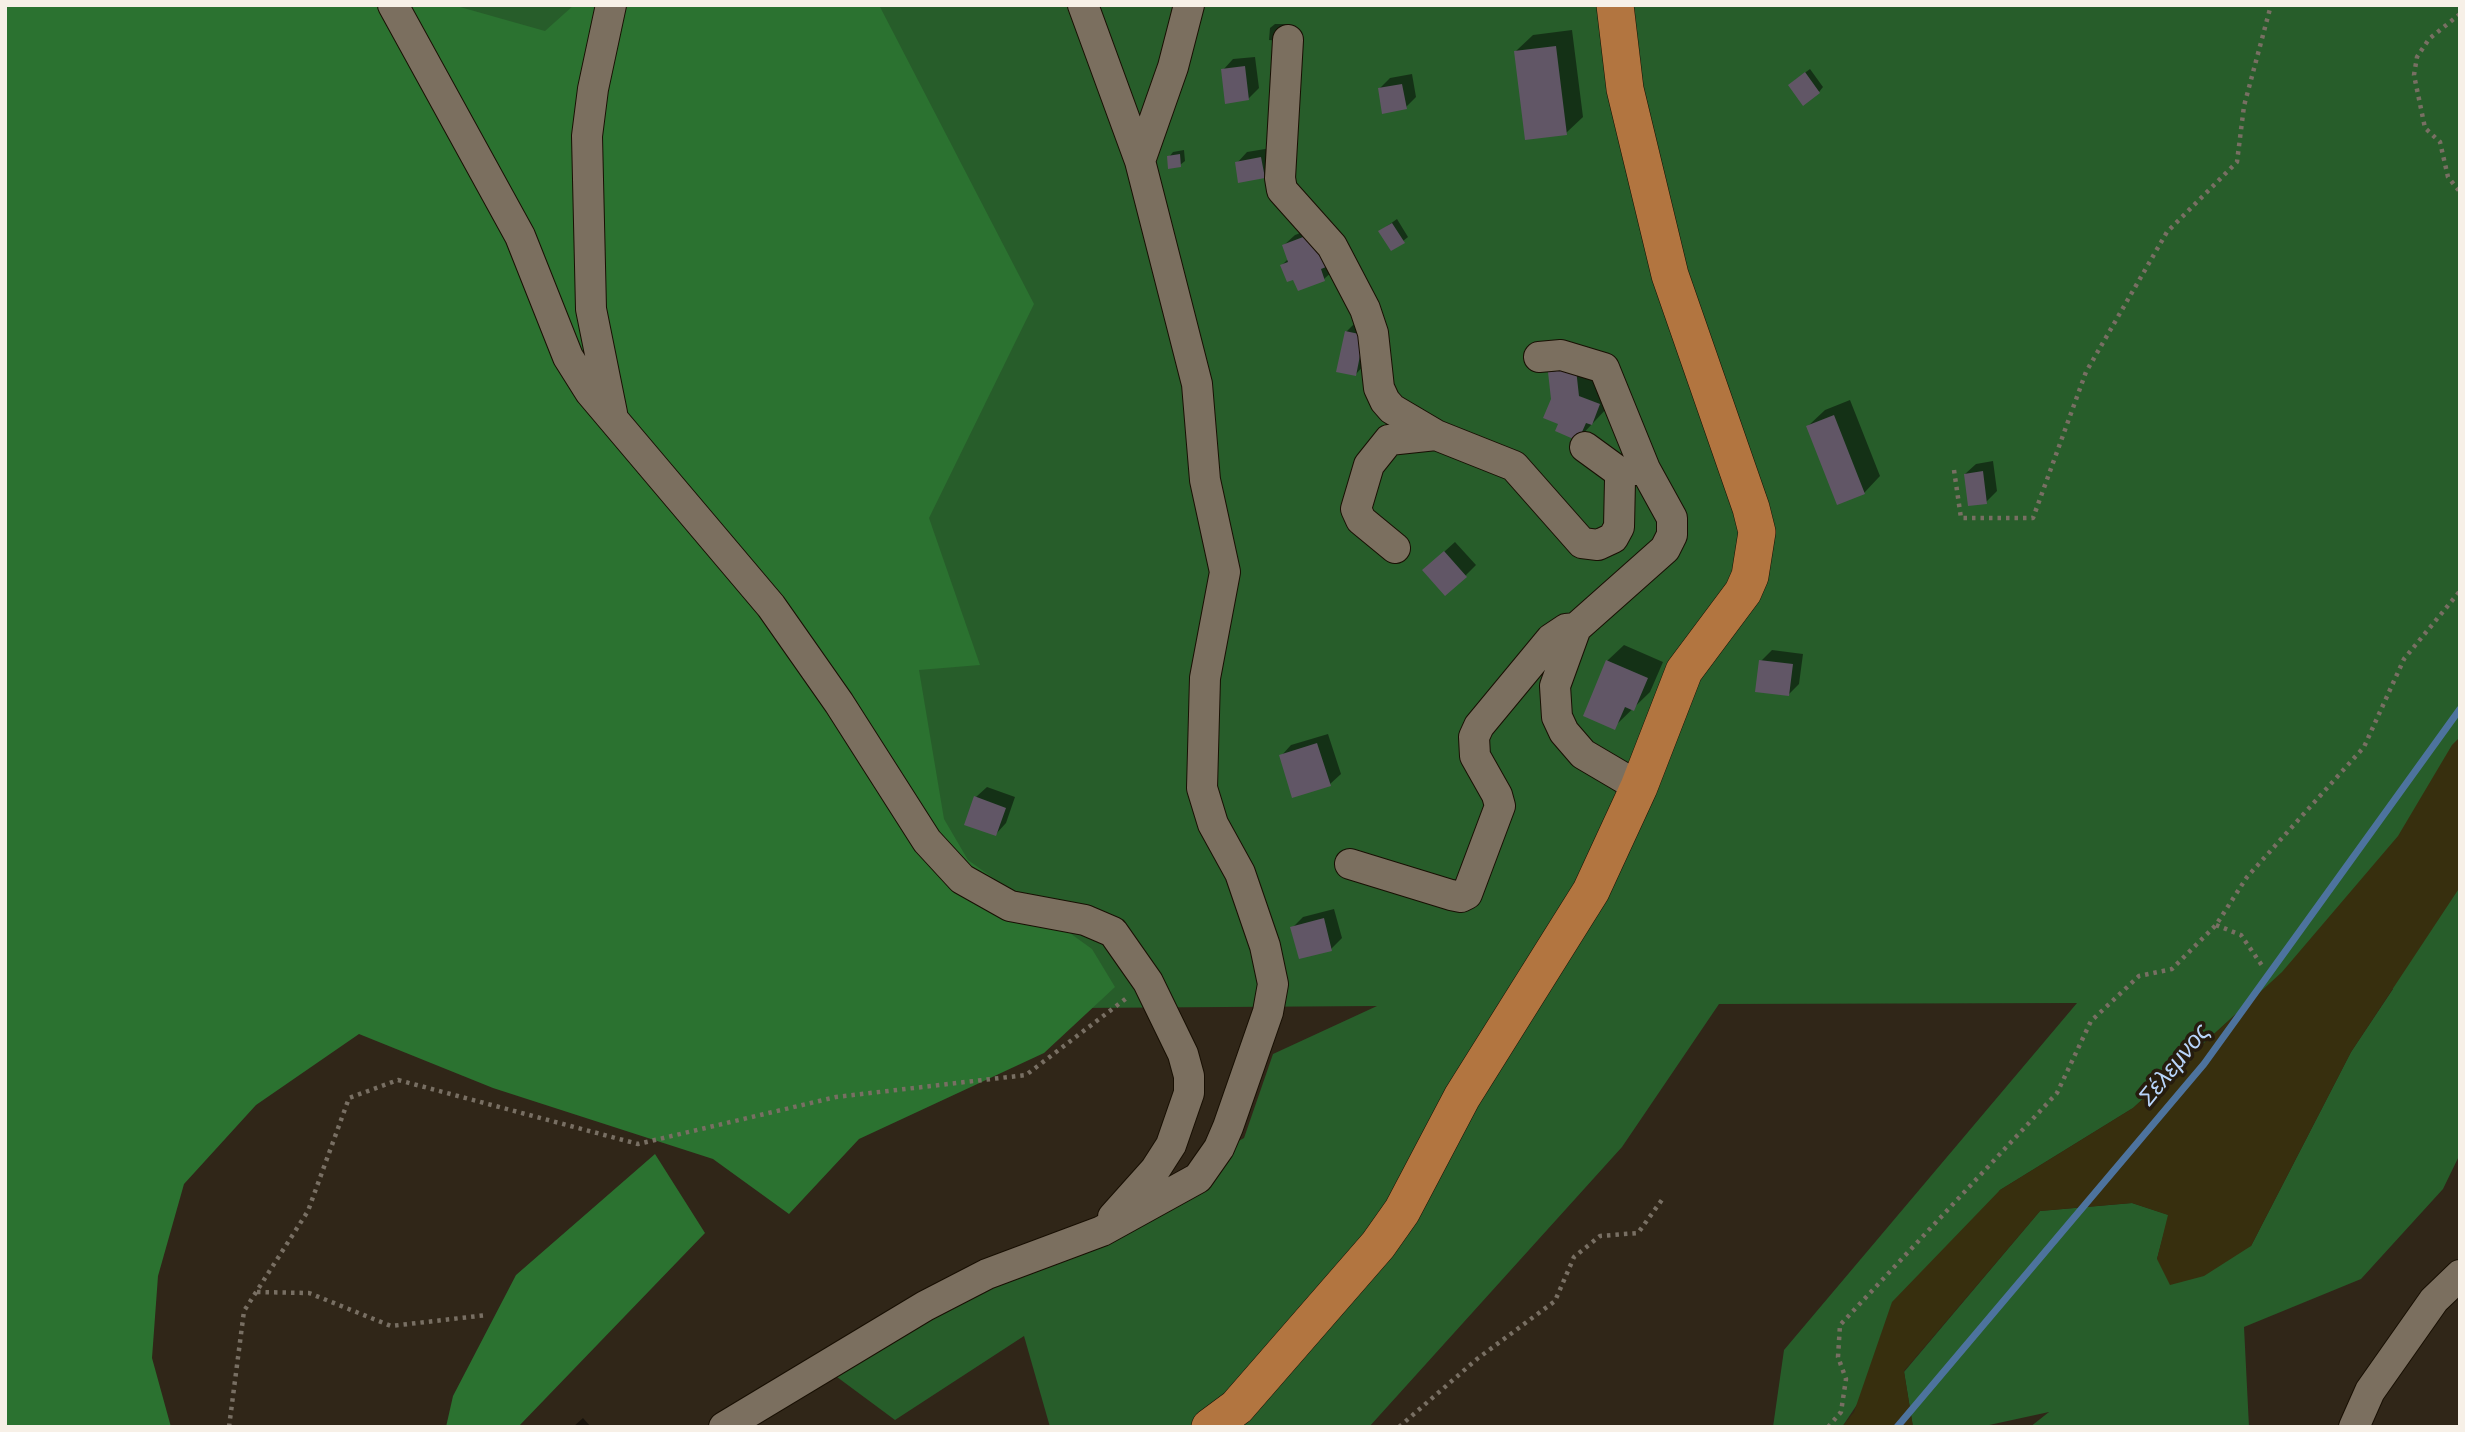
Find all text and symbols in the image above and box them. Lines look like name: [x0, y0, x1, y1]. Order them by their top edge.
water label: Σέλεμνος: [2133, 1018, 2217, 1112]

